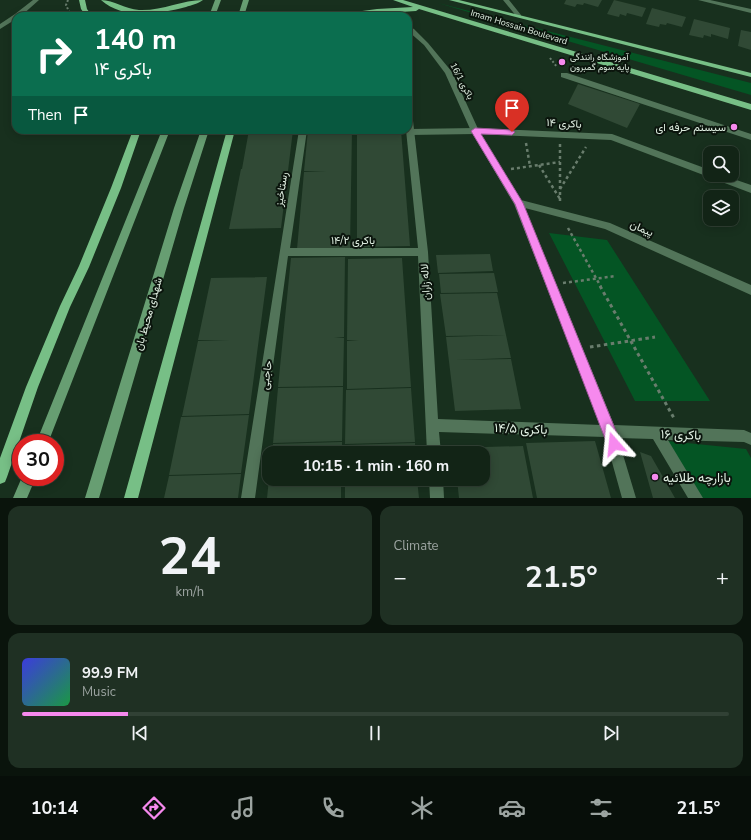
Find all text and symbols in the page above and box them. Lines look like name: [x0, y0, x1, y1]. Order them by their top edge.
street label: Imam Hossain Boulevard: [469, 7, 569, 47]
text: 140 m: [94, 21, 177, 59]
icon: right: [28, 28, 80, 80]
place label: آموزشگاه رانندگی پایه سوم گمبرون: [570, 51, 630, 73]
text: باکری ۱۴: [94, 57, 152, 81]
marker: آموزشگاه رانندگی پایه سوم گمبرون: [557, 57, 567, 67]
street label: باکری 16/1: [447, 61, 477, 102]
pin: [495, 91, 529, 132]
icon: arrive: [501, 97, 523, 119]
icon: arrive: [70, 104, 92, 126]
text: Then: [28, 105, 62, 125]
street label: باکری ۱۴: [546, 115, 582, 132]
place label: سیستم حرفه ای: [656, 120, 726, 135]
marker: سیستم حرفه ای: [729, 122, 739, 132]
map controls: [703, 146, 739, 226]
button: search: [703, 146, 739, 182]
street label: رستاخیز: [271, 171, 292, 208]
button: layers: [703, 190, 739, 226]
street label: پیمان: [628, 217, 656, 240]
street label: باکری ۱۴/۲: [331, 233, 375, 248]
street label: لاله زاران: [417, 263, 434, 301]
street label: شهدای محیط بان: [131, 276, 166, 352]
street label: حاجبی: [257, 359, 276, 391]
street label: باکری ۱۴/۵: [494, 419, 548, 439]
position arrow: [593, 423, 635, 465]
street label: باکری ۱۶: [660, 425, 702, 445]
speed limit sign: 30: [12, 434, 64, 486]
text: 10:15 · 1 min · 160 m: [303, 456, 449, 476]
place label: بازارچه طلائیه: [663, 469, 731, 487]
marker: بازارچه طلائیه: [650, 472, 660, 482]
text: 24: [159, 521, 221, 592]
text: Climate: [394, 537, 439, 555]
text: 21.5°: [525, 557, 598, 598]
text: −: [394, 563, 407, 593]
text: +: [716, 563, 729, 593]
text: km/h: [175, 583, 204, 601]
text: 99.9 FM: [82, 663, 138, 683]
text: Music: [82, 683, 116, 701]
icon: previous: [129, 722, 151, 744]
icon: pause: [364, 722, 386, 744]
icon: next: [600, 722, 622, 744]
icon: directions: [140, 794, 168, 822]
icon: music: [229, 794, 257, 822]
icon: phone: [319, 794, 347, 822]
icon: climate: [408, 794, 436, 822]
icon: car: [498, 794, 526, 822]
icon: filters: [587, 794, 615, 822]
text: 10:14: [31, 796, 78, 820]
text: 21.5°: [677, 796, 720, 820]

